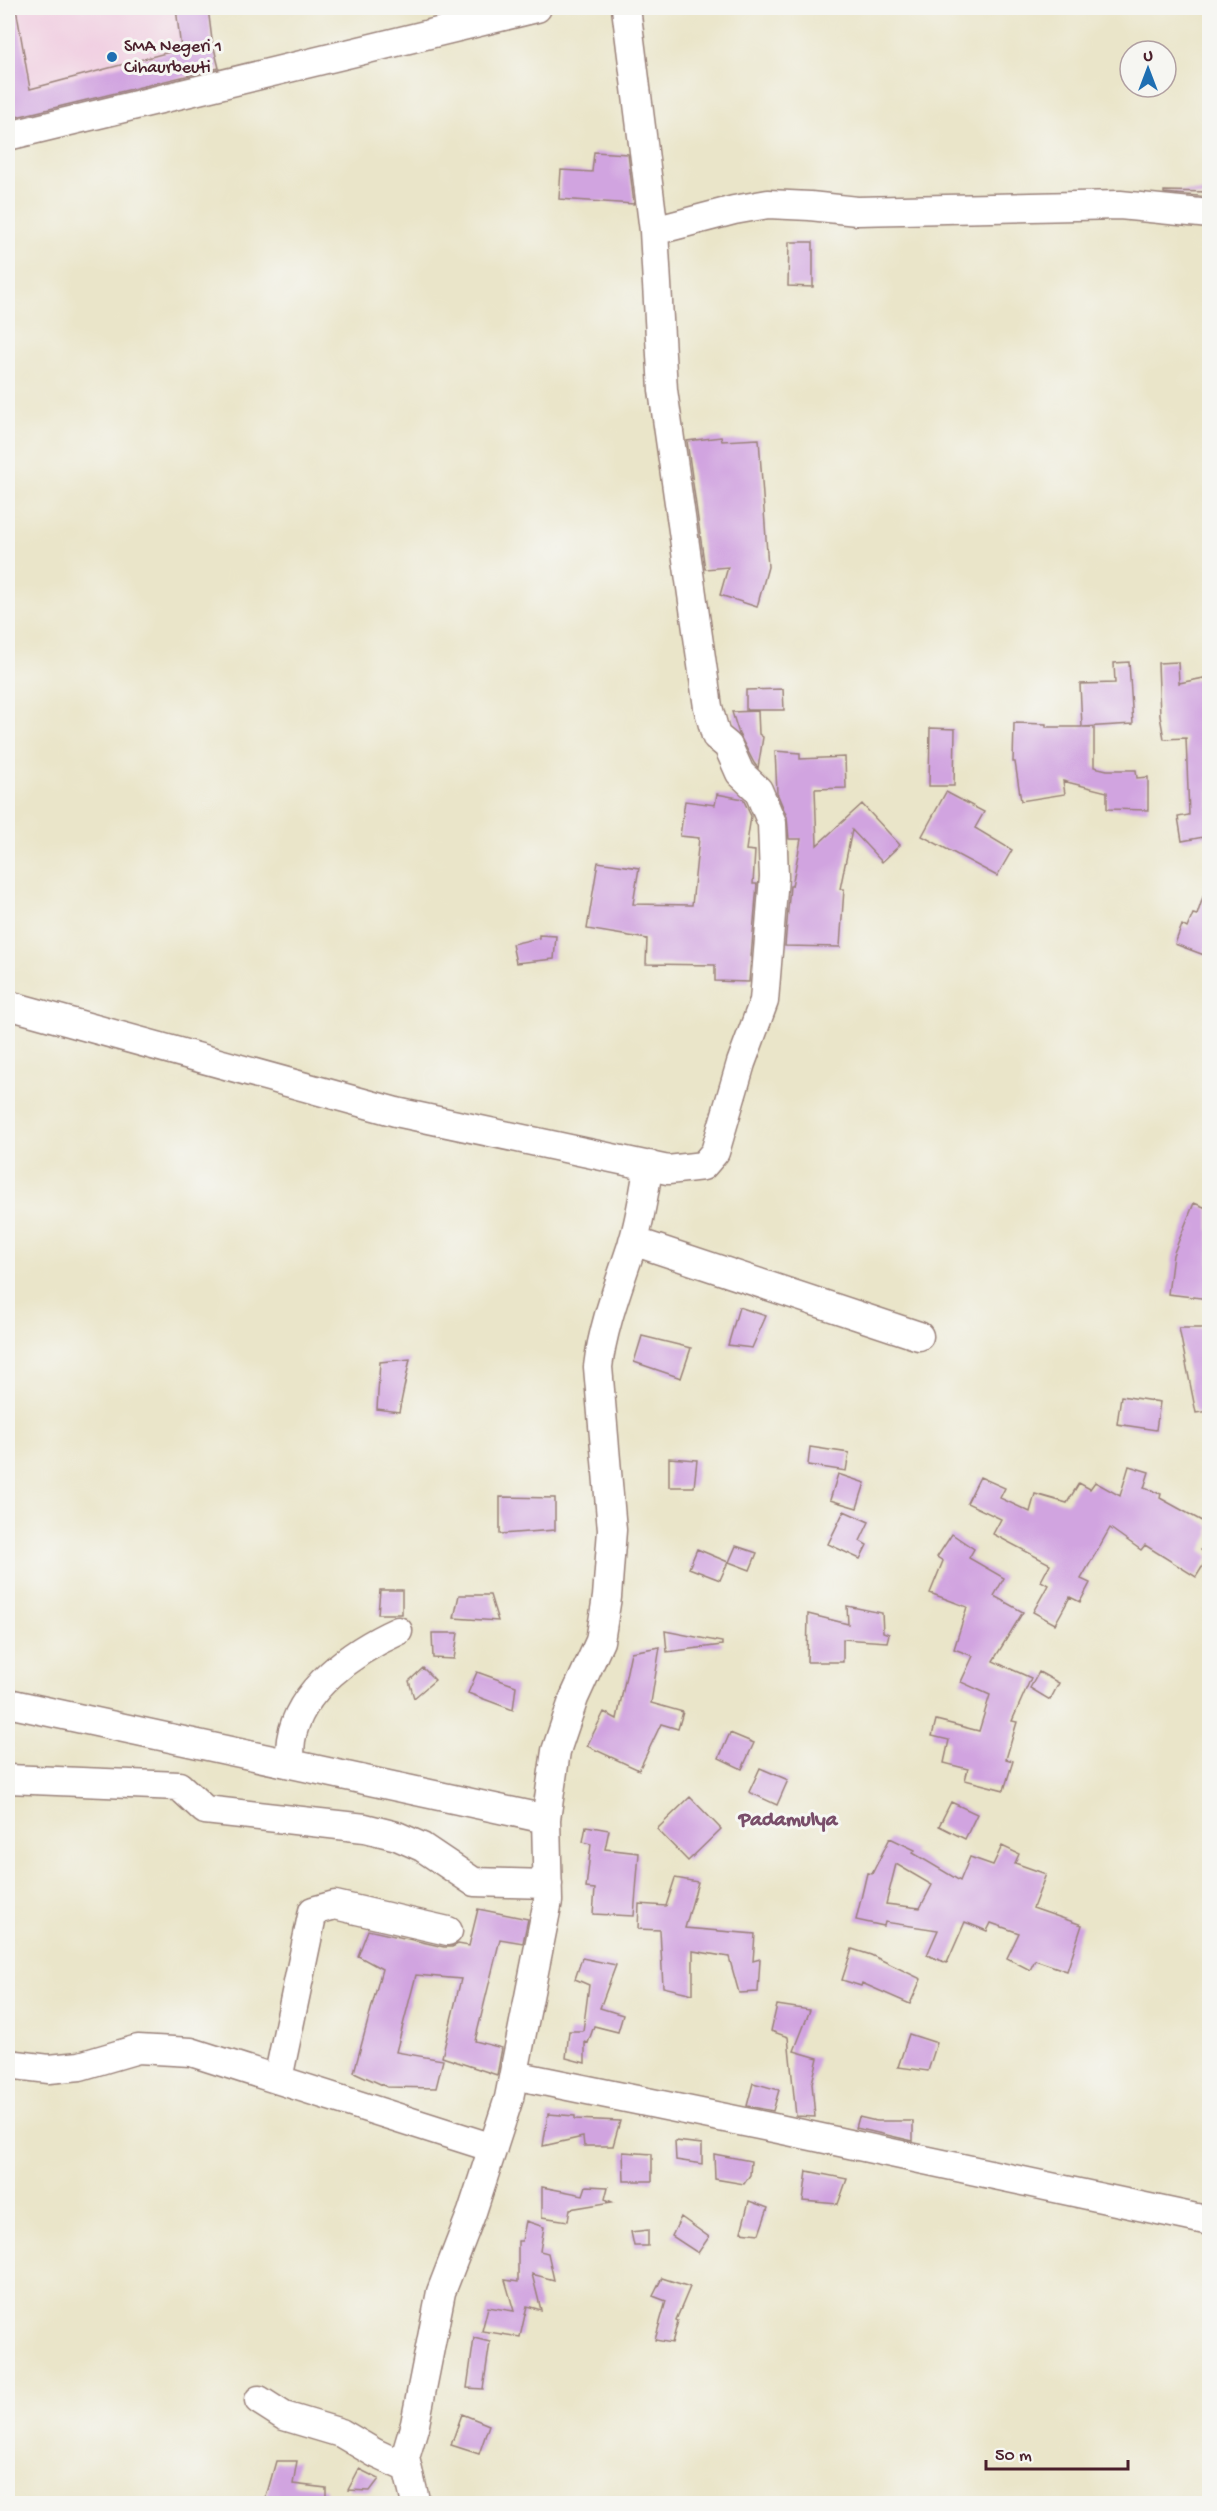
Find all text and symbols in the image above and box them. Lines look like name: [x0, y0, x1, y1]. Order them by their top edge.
place label: SMA Negeri 1 Cihaurbeuti: [124, 37, 222, 79]
north arrow: [1118, 39, 1178, 99]
text: U: [1143, 48, 1153, 67]
marker: SMA Negeri 1 Cihaurbeuti: [105, 50, 119, 64]
district label: Padamulya: [738, 1809, 839, 1834]
scale bar: [986, 2433, 1128, 2471]
text: 50 m: [995, 2446, 1032, 2467]

